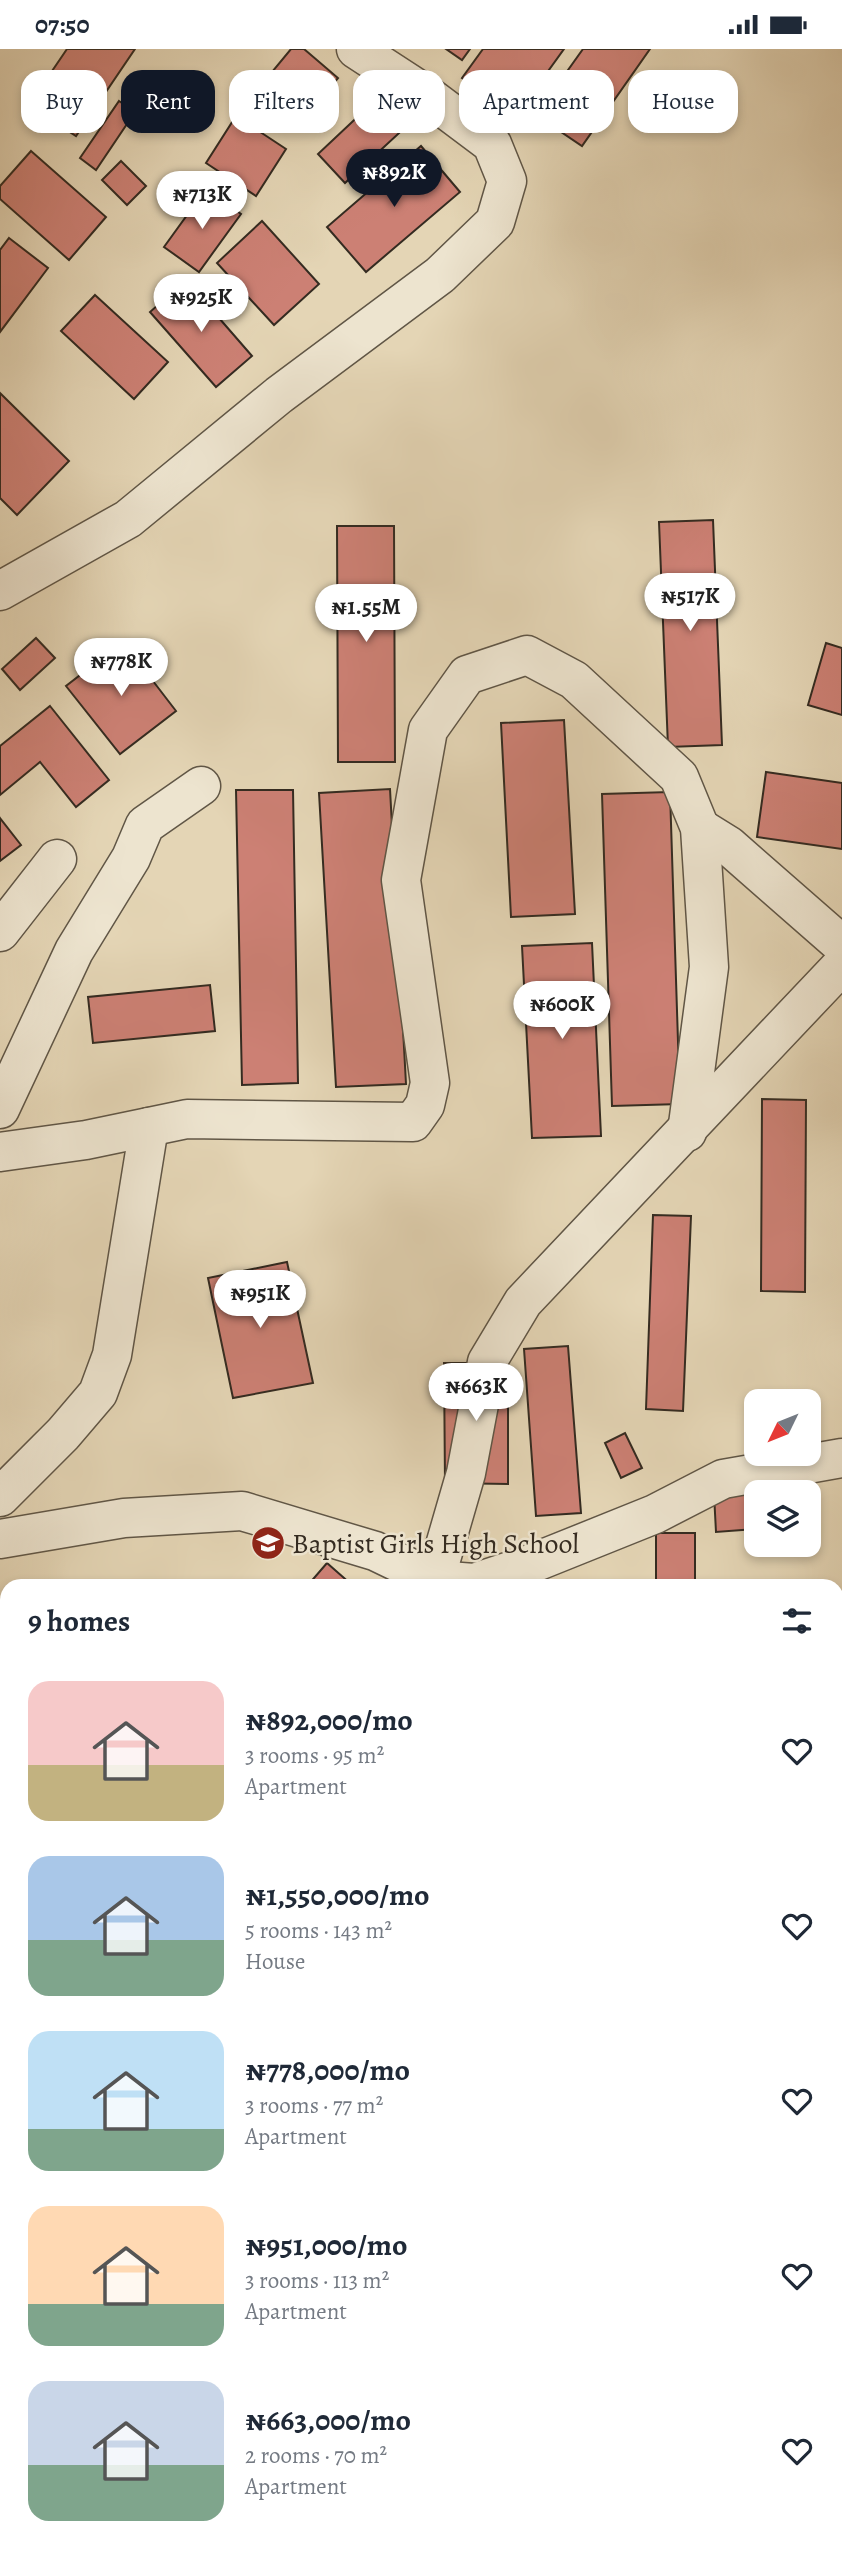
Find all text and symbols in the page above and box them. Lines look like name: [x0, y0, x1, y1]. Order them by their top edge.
text: 07:50: [35, 7, 90, 42]
chip: Buy: [21, 70, 107, 133]
chip: Rent: [121, 70, 215, 133]
chip: Filters: [229, 70, 339, 133]
chip: New: [353, 70, 445, 133]
chip: Apartment: [459, 70, 614, 133]
chip: House: [628, 70, 738, 133]
pin: ₦892K: [345, 149, 443, 209]
text: ₦892K: [362, 156, 426, 187]
pin: ₦713K: [153, 171, 251, 231]
text: ₦713K: [172, 178, 232, 209]
pin: ₦925K: [152, 275, 250, 334]
text: ₦925K: [170, 281, 232, 312]
pin: ₦517K: [641, 573, 739, 633]
text: ₦517K: [660, 580, 720, 611]
pin: ₦1.55M: [309, 585, 423, 644]
text: ₦1.55M: [331, 591, 401, 622]
pin: ₦778K: [72, 639, 170, 698]
text: ₦778K: [90, 645, 152, 676]
pin: ₦600K: [513, 981, 611, 1041]
text: ₦600K: [529, 988, 595, 1019]
pin: ₦951K: [211, 1271, 309, 1330]
text: ₦951K: [230, 1277, 290, 1308]
pin: ₦663K: [427, 1363, 525, 1423]
text: ₦663K: [445, 1370, 507, 1401]
north arrow: [744, 1389, 821, 1467]
map controls: [744, 1389, 821, 1557]
button: layers: [744, 1480, 821, 1557]
school or university icon: Baptist Girls High School: [249, 1524, 287, 1562]
place label: Baptist Girls High School: [292, 1525, 579, 1563]
text: 9 homes: [28, 1601, 130, 1641]
icon: filters: [778, 1602, 816, 1640]
text: ₦892,000/mo: [245, 1700, 413, 1740]
icon: home: [84, 1709, 168, 1793]
icon: heart: [778, 1732, 816, 1770]
text: 3 rooms · 95 m²: [245, 1740, 384, 1771]
text: Apartment: [245, 1771, 347, 1802]
text: ₦1,550,000/mo: [245, 1875, 430, 1915]
icon: home: [84, 1884, 168, 1968]
icon: heart: [778, 1907, 816, 1945]
text: 5 rooms · 143 m²: [245, 1915, 392, 1946]
text: House: [245, 1946, 305, 1977]
text: ₦778,000/mo: [245, 2050, 410, 2090]
icon: home: [84, 2059, 168, 2143]
icon: heart: [778, 2082, 816, 2120]
text: 3 rooms · 77 m²: [245, 2090, 383, 2121]
text: Apartment: [245, 2121, 347, 2152]
text: ₦951,000/mo: [245, 2225, 407, 2265]
icon: home: [84, 2234, 168, 2318]
icon: heart: [778, 2257, 816, 2295]
text: 3 rooms · 113 m²: [245, 2265, 389, 2296]
text: Apartment: [245, 2296, 347, 2327]
text: ₦663,000/mo: [245, 2400, 411, 2440]
icon: home: [84, 2409, 168, 2493]
icon: heart: [778, 2432, 816, 2470]
text: 2 rooms · 70 m²: [245, 2440, 387, 2471]
text: Apartment: [245, 2471, 347, 2502]

